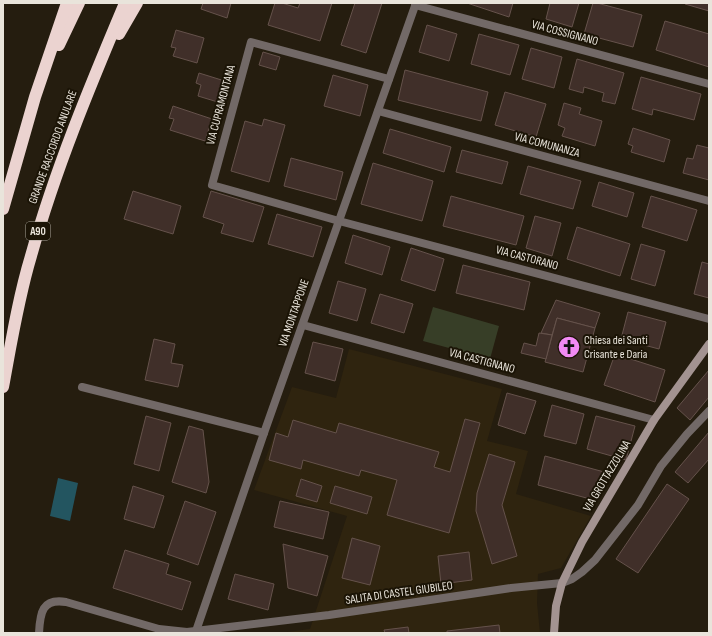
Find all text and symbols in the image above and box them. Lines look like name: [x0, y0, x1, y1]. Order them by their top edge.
street label: VIA COSSIGNANO: [530, 17, 600, 49]
street label: VIA CUPRAMONTANA: [203, 63, 239, 147]
street label: GRANDE RACCORDO ANULARE: [25, 88, 81, 206]
street label: VIA COMUNANZA: [513, 129, 582, 161]
road number: A90: [26, 222, 50, 240]
street label: VIA CASTORANO: [494, 242, 560, 274]
street label: VIA MONTAPPONE: [275, 277, 313, 349]
place label: Chiesa dei Santi Crisante e Daria: [584, 333, 648, 362]
church icon: Chiesa dei Santi Crisante e Daria: [556, 334, 582, 360]
street label: VIA CASTIGNANO: [447, 345, 517, 377]
street label: VIA GROTTAZZOLINA: [580, 437, 635, 514]
street label: SALITA DI CASTEL GIUBILEO: [344, 578, 454, 608]

